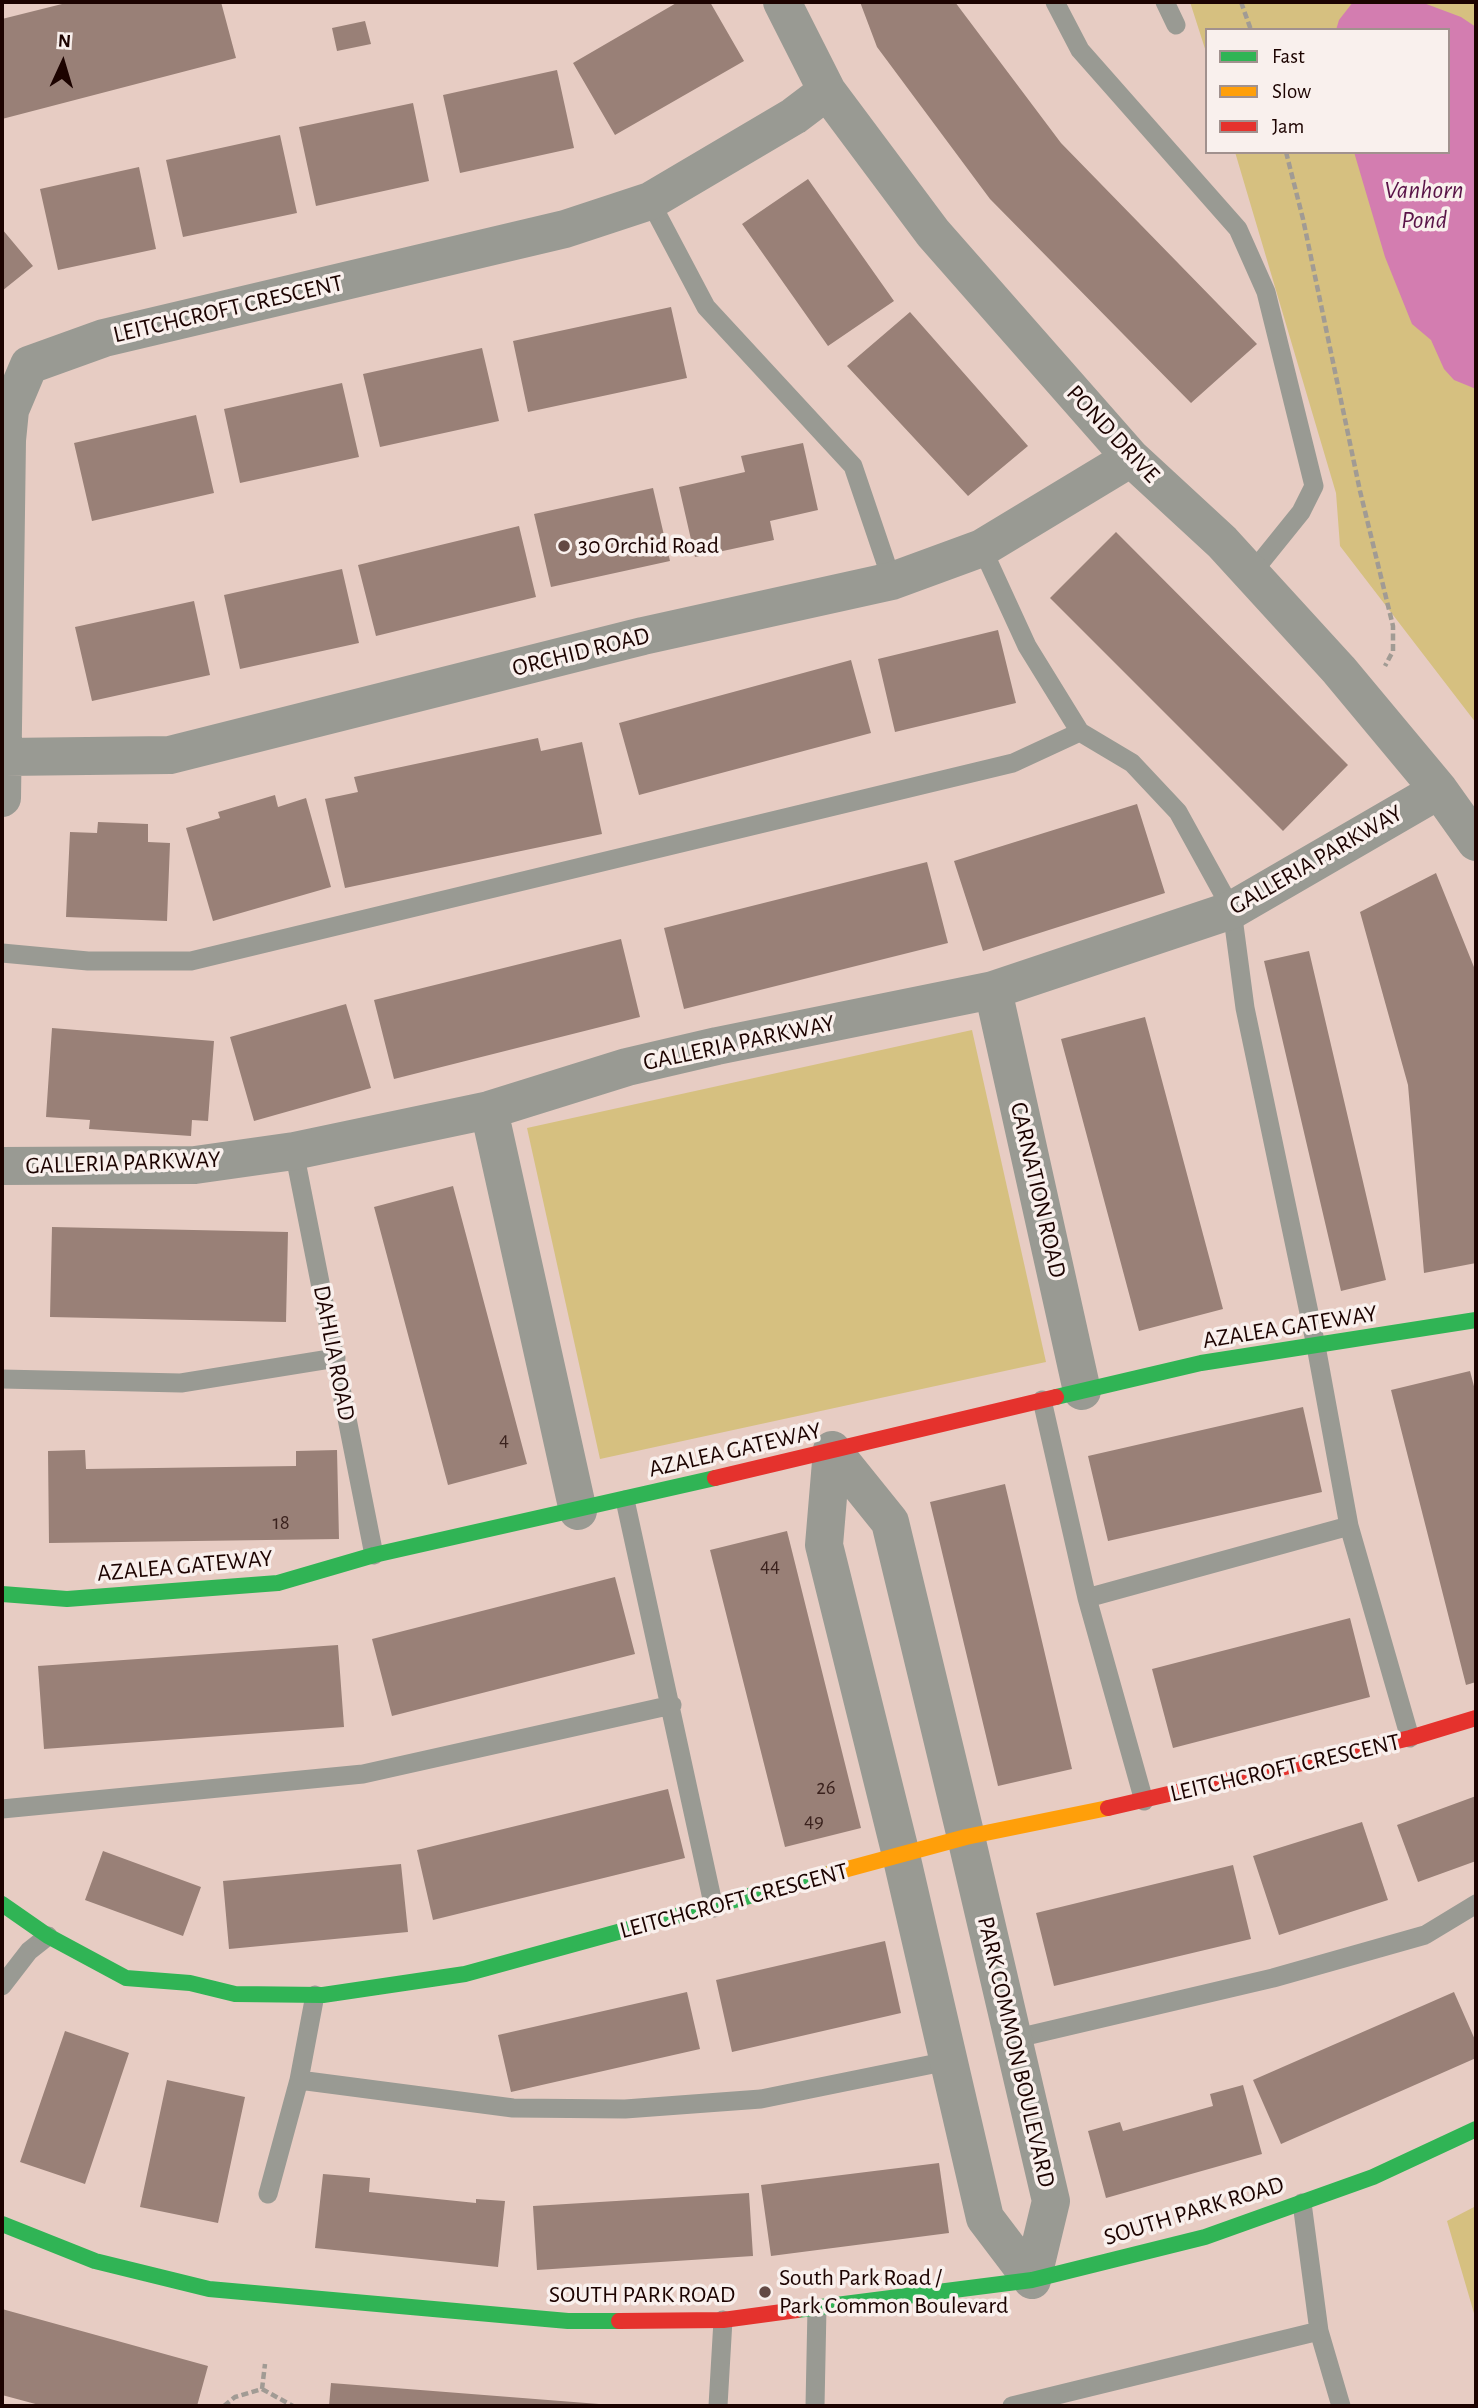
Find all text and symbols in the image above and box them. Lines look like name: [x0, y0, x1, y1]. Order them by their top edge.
north arrow: [28, 28, 98, 98]
legend: [1205, 28, 1450, 154]
text: N: [57, 32, 72, 51]
text: Fast: [1272, 46, 1305, 67]
text: Slow: [1272, 81, 1311, 102]
text: Jam: [1272, 116, 1304, 137]
water label: Vanhorn Pond: [1384, 174, 1464, 235]
street label: LEITCHCROFT CRESCENT: [110, 269, 346, 349]
street label: POND DRIVE: [1060, 379, 1166, 489]
place label: 30 Orchid Road: [578, 532, 719, 560]
marker: 30 Orchid Road: [556, 538, 572, 554]
street label: ORCHID ROAD: [509, 621, 653, 683]
street label: GALLERIA PARKWAY: [1224, 799, 1408, 921]
street label: GALLERIA PARKWAY: [640, 1009, 838, 1077]
street label: CARNATION ROAD: [1004, 1099, 1072, 1281]
street label: GALLERIA PARKWAY: [25, 1145, 221, 1181]
street label: DAHLIA ROAD: [307, 1283, 361, 1423]
street label: AZALEA GATEWAY: [1201, 1299, 1379, 1355]
street label: AZALEA GATEWAY: [646, 1416, 824, 1484]
house number: 4: [499, 1427, 509, 1453]
house number: 18: [272, 1510, 290, 1536]
street label: AZALEA GATEWAY: [96, 1544, 274, 1588]
house number: 44: [760, 1553, 780, 1579]
street label: LEITCHCROFT CRESCENT: [1167, 1728, 1403, 1808]
house number: 26: [816, 1775, 836, 1801]
house number: 49: [804, 1808, 824, 1834]
street label: LEITCHCROFT CRESCENT: [617, 1857, 851, 1945]
street label: PARK COMMON BOULEVARD: [971, 1914, 1061, 2190]
street label: SOUTH PARK ROAD: [1101, 2170, 1287, 2252]
place label: South Park Road / Park Common Boulevard: [779, 2264, 1008, 2320]
street label: SOUTH PARK ROAD: [549, 2281, 735, 2309]
marker: South Park Road / Park Common Boulevard: [757, 2284, 773, 2300]

